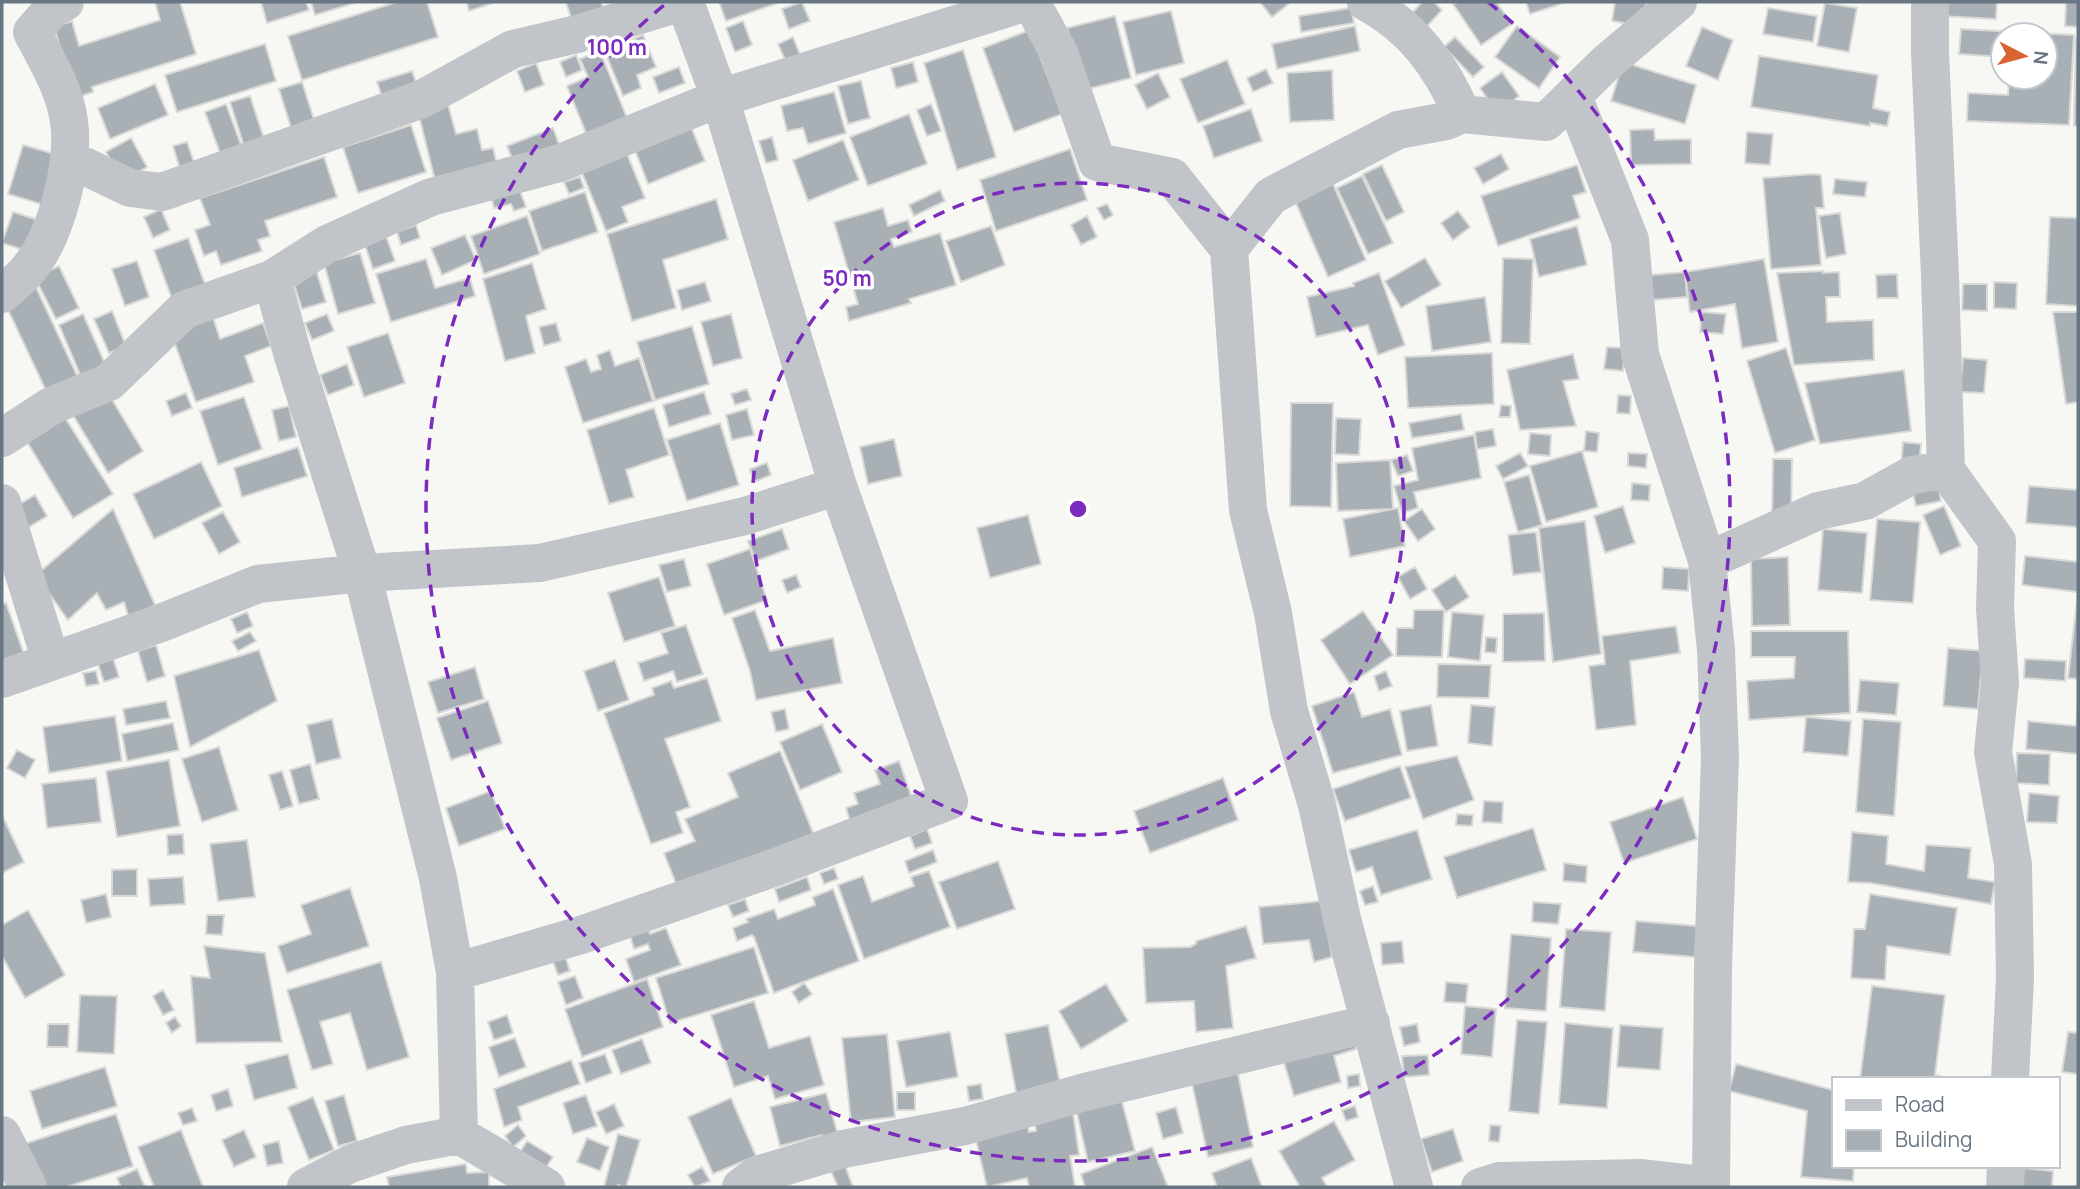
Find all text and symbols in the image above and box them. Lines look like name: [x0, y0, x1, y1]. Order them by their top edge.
north arrow: [1989, 21, 2059, 91]
text: 100 m: [587, 33, 647, 61]
text: N: [2027, 50, 2055, 66]
text: 50 m: [822, 264, 872, 292]
centre of rings: [1066, 497, 1090, 521]
legend: [1832, 1077, 2059, 1168]
text: Road: [1895, 1090, 1945, 1118]
text: Building: [1895, 1125, 1972, 1153]

